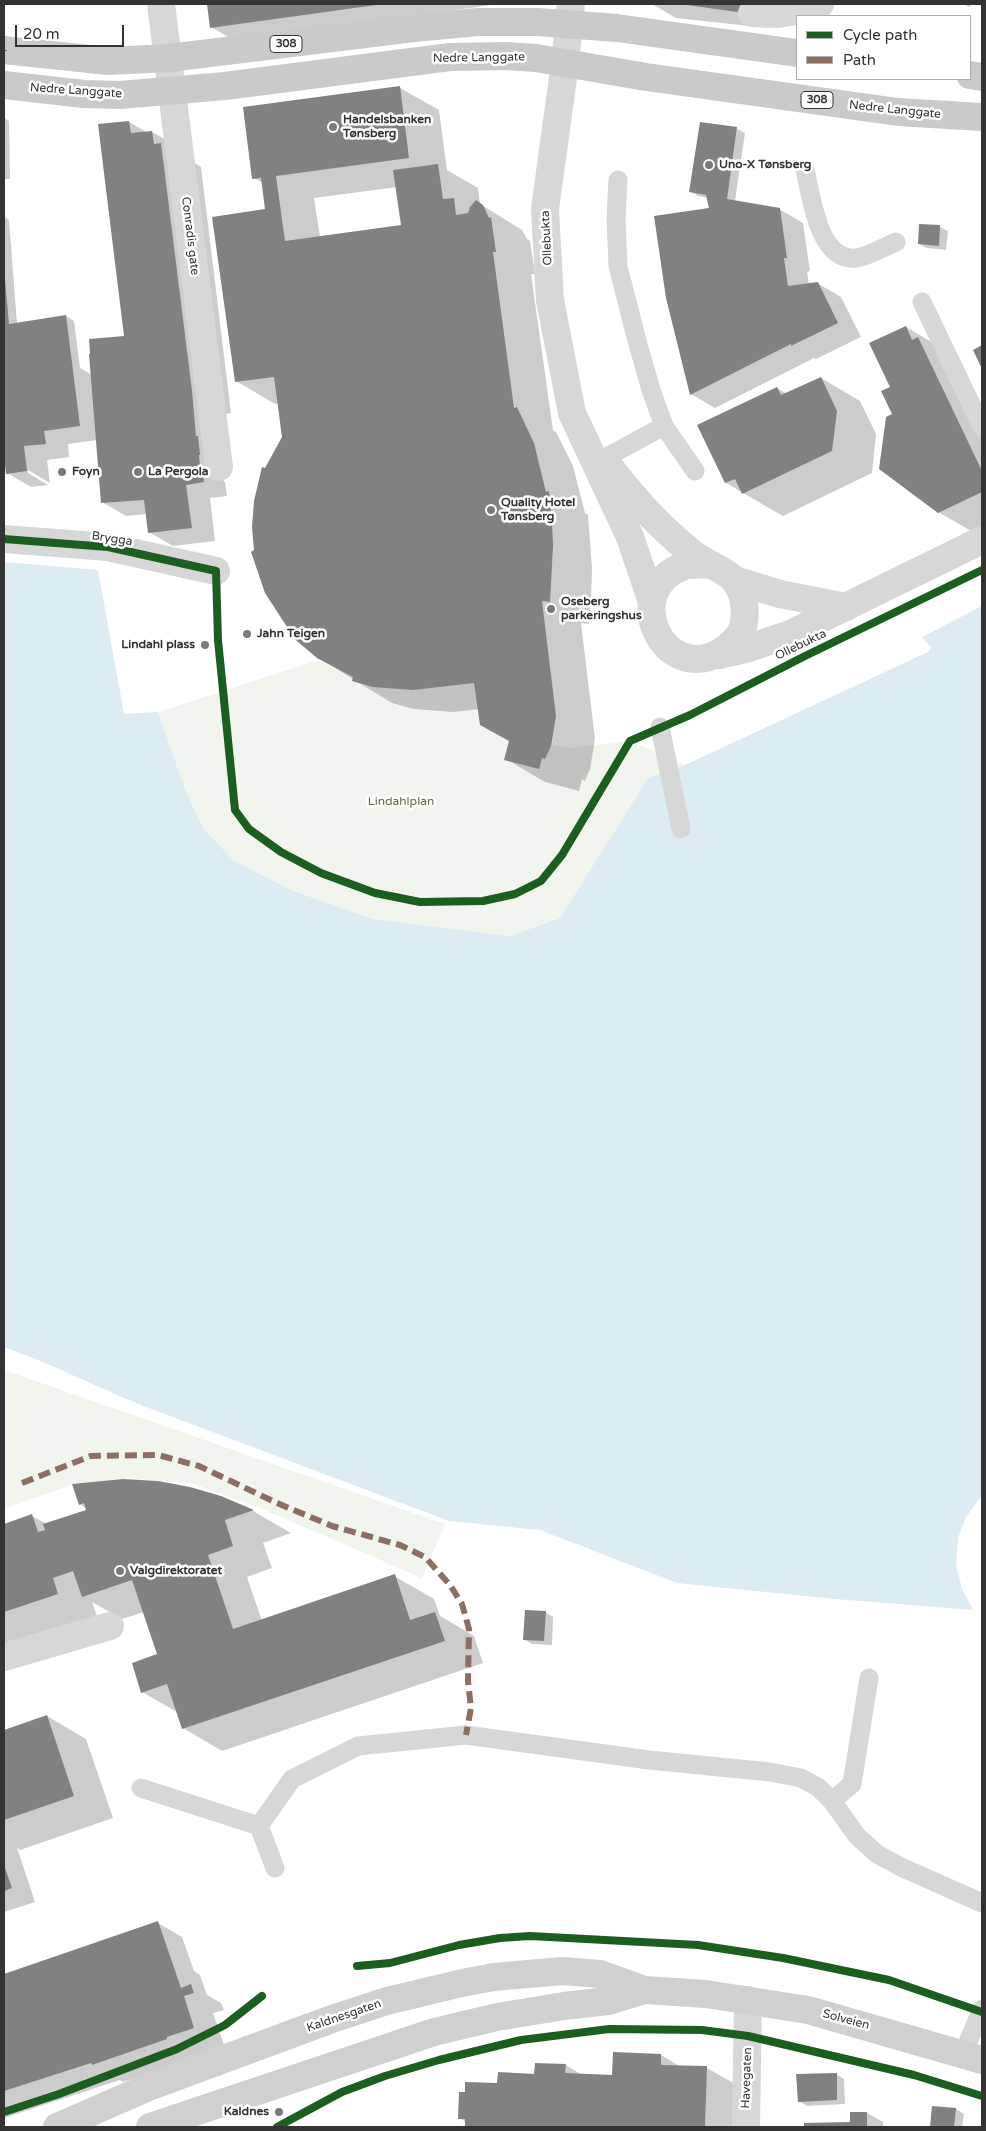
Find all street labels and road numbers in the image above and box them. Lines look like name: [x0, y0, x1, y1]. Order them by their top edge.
road number: 308: [270, 36, 302, 52]
street label: Nedre Langgate: [433, 50, 525, 66]
street label: Nedre Langgate: [30, 81, 122, 101]
road number: 308: [801, 92, 833, 108]
street label: Nedre Langgate: [848, 98, 942, 122]
street label: Conradis gate: [178, 196, 202, 276]
street label: Ollebukta: [538, 210, 556, 266]
street label: Brygga: [91, 529, 133, 549]
street label: Ollebukta: [773, 626, 829, 664]
street label: Kaldnesgaten: [305, 1996, 383, 2036]
street label: Solveien: [821, 2007, 871, 2033]
street label: Havegaten: [739, 2047, 755, 2109]

